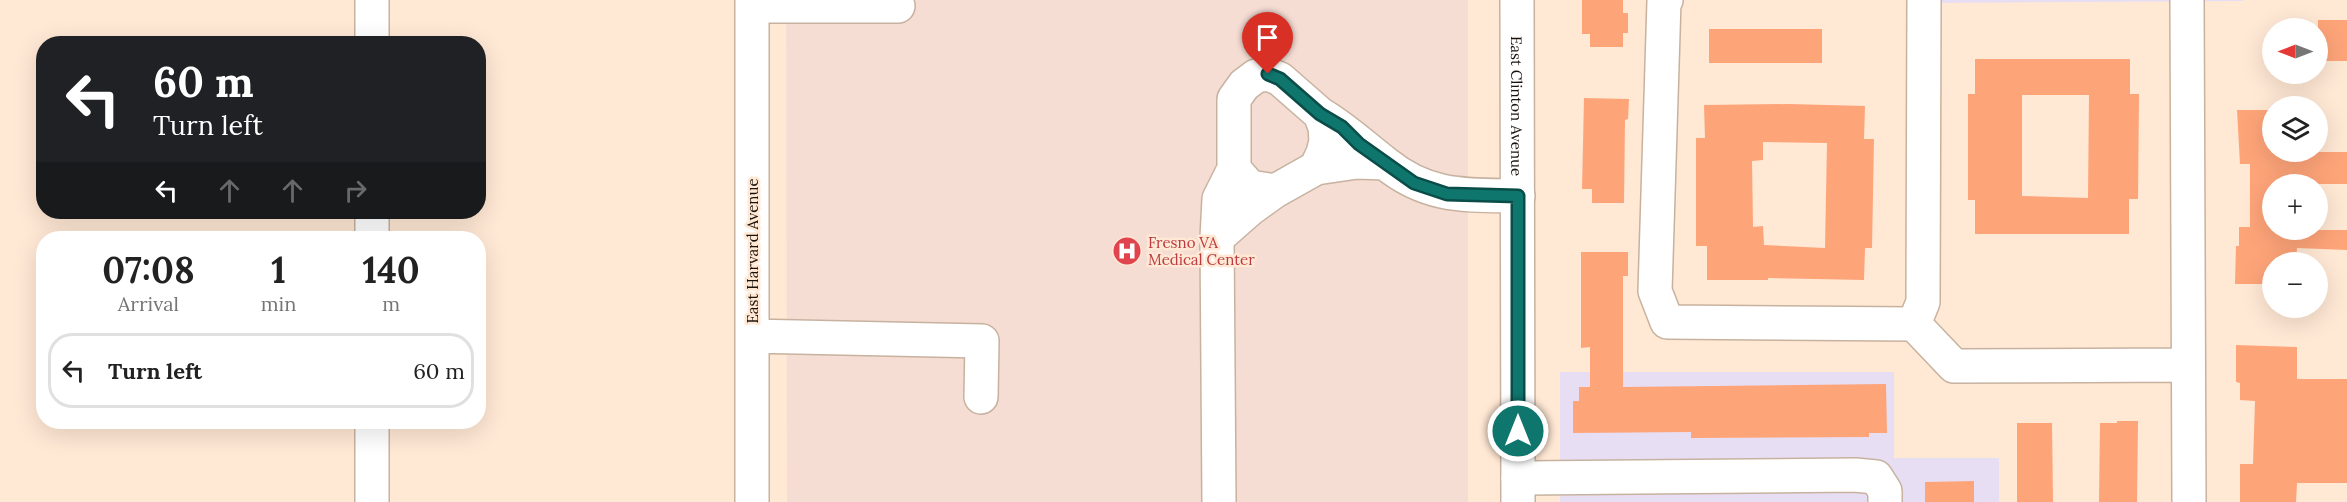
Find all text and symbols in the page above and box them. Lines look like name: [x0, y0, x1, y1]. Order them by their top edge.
pin: [1242, 12, 1293, 74]
north arrow: [2262, 18, 2328, 84]
map controls: [2262, 18, 2328, 318]
icon: arrive: [1251, 21, 1284, 54]
street label: East Clinton Avenue: [1508, 36, 1527, 176]
text: 60 m: [153, 55, 254, 109]
icon: left: [54, 60, 132, 138]
button: layers: [2262, 96, 2328, 162]
text: Turn left: [153, 108, 263, 142]
icon: left: [150, 174, 183, 207]
icon: ahead: [213, 174, 246, 207]
icon: ahead: [276, 174, 309, 207]
icon: right: [339, 174, 372, 207]
button: +: [2262, 174, 2328, 240]
street label: East Harvard Avenue: [743, 178, 762, 324]
place label: Fresno VA Medical Center: [1148, 233, 1255, 269]
hospital icon: Fresno VA Medical Center: [1111, 235, 1143, 267]
text: 07:08: [102, 247, 194, 293]
text: 1: [271, 247, 286, 293]
text: 140: [363, 247, 420, 293]
button: −: [2262, 252, 2328, 318]
text: Arrival: [118, 291, 179, 316]
text: min: [261, 291, 296, 316]
text: m: [382, 291, 400, 316]
icon: left: [57, 354, 90, 387]
text: Turn left: [108, 357, 202, 385]
text: 60 m: [413, 357, 465, 385]
position arrow: [1486, 399, 1550, 463]

